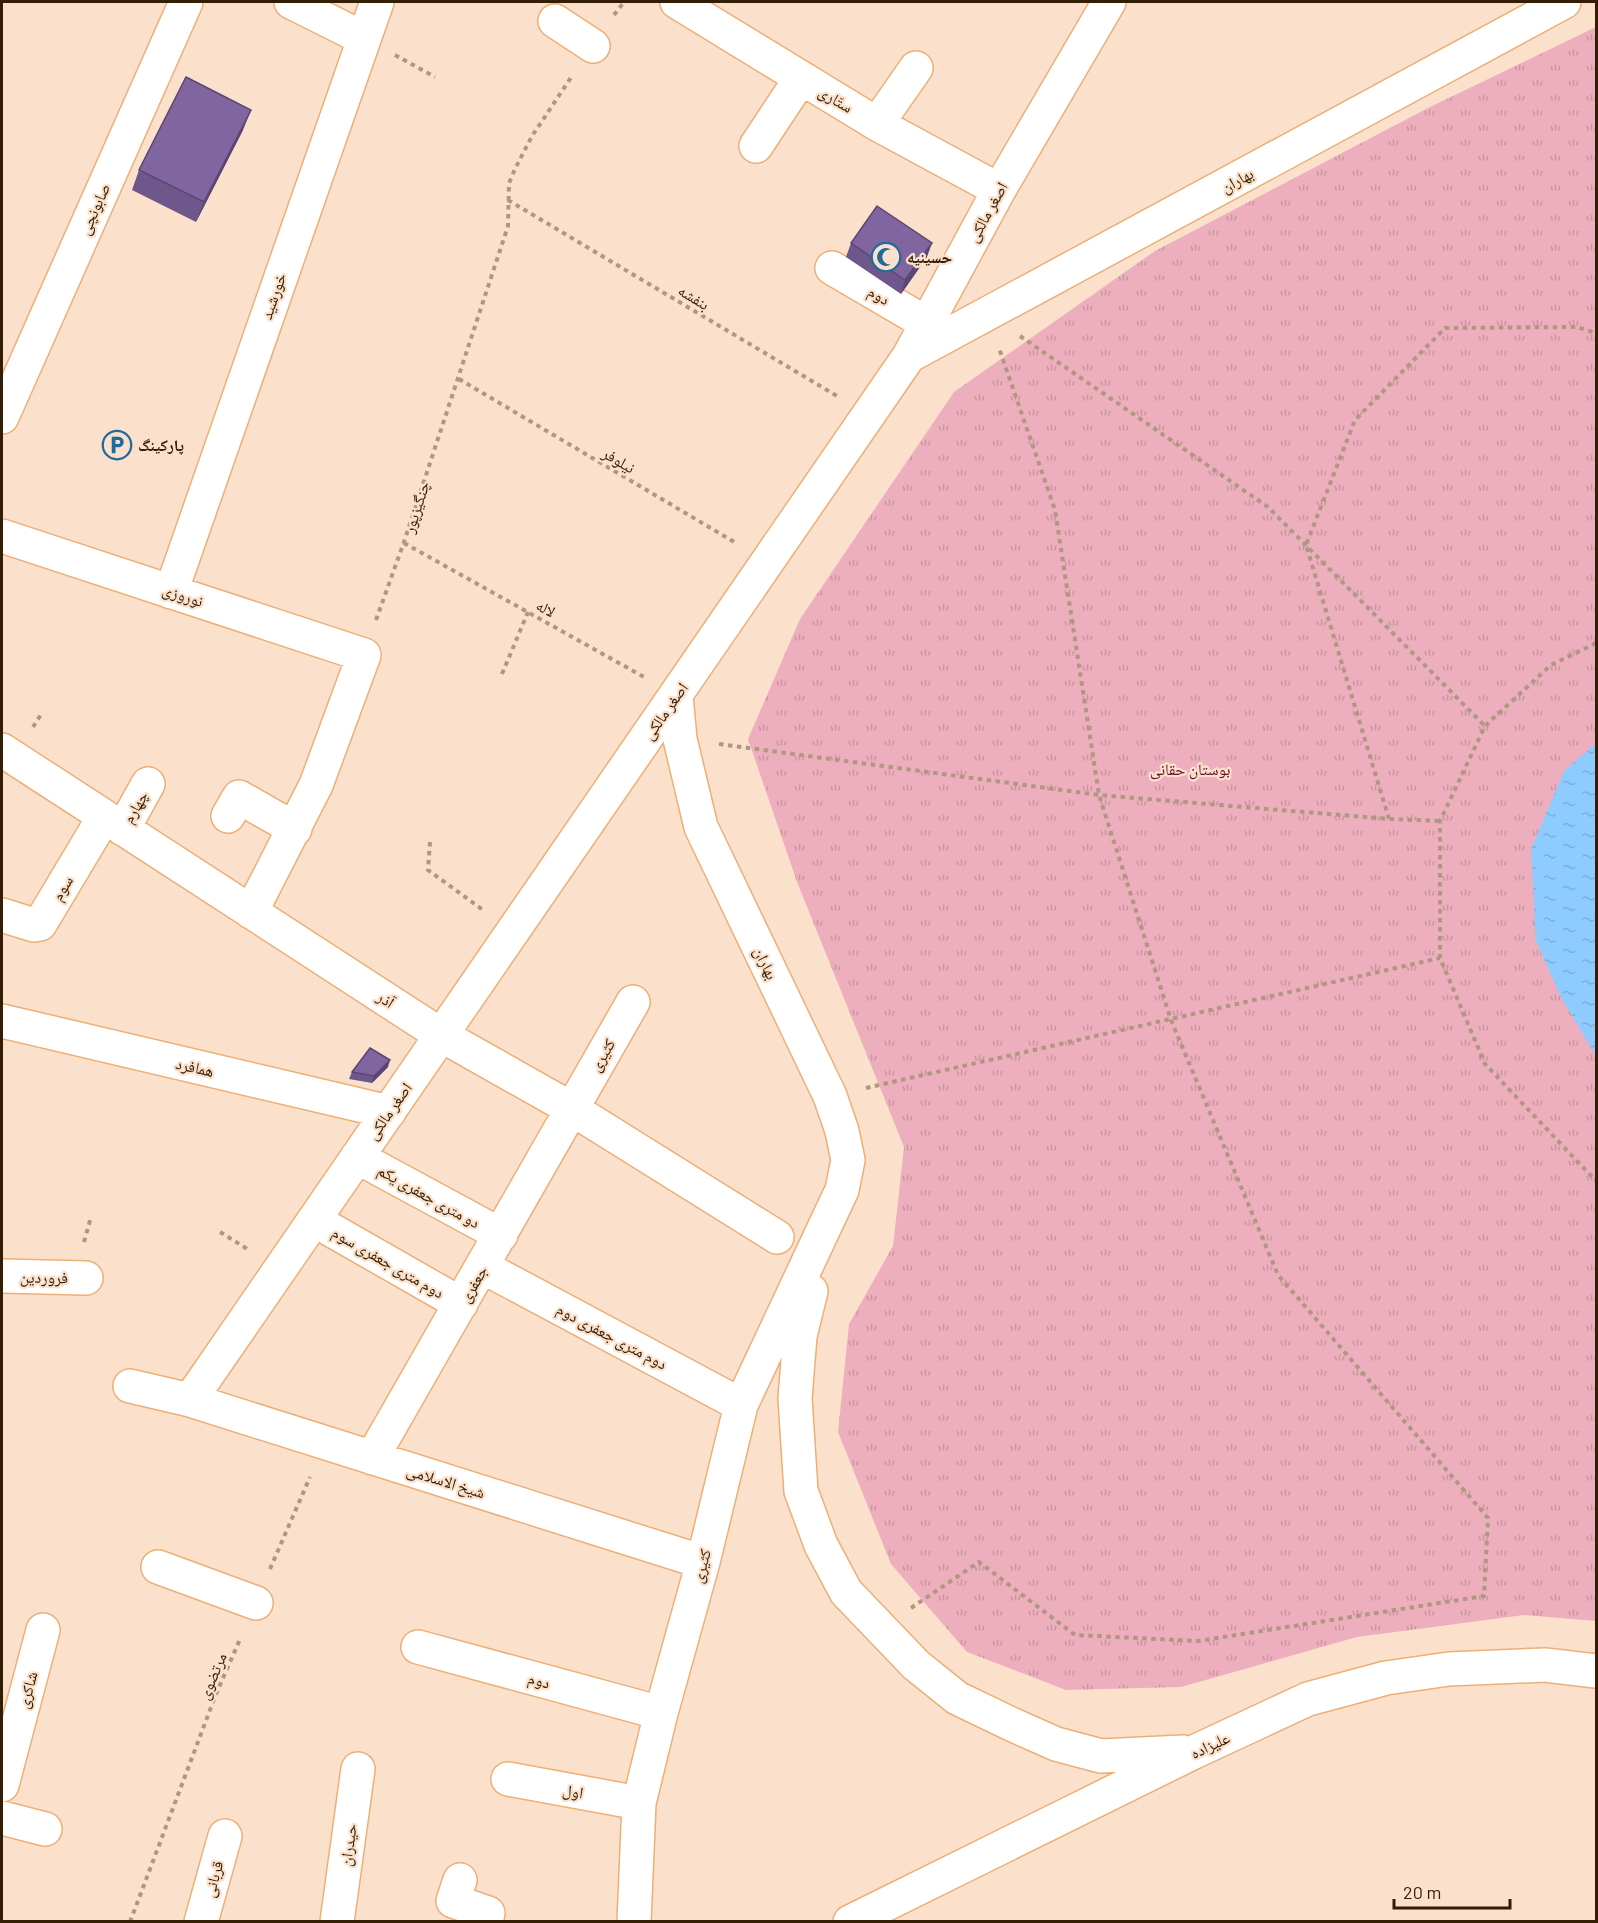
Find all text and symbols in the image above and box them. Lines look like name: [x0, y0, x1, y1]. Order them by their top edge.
street label: ستّاری: [815, 81, 857, 118]
street label: بهاران: [1217, 163, 1257, 198]
street label: اصغر مالکی: [962, 178, 1013, 246]
street label: صابونچی: [74, 180, 115, 238]
mosque icon: حسینیه: [870, 241, 902, 273]
place label: حسینیه: [907, 247, 952, 266]
street label: خورشید: [256, 270, 290, 322]
street label: بنفشه: [675, 280, 713, 314]
street label: دوم: [864, 281, 893, 310]
parking icon: پارکینگ: [101, 429, 133, 461]
place label: پارکینگ: [138, 435, 184, 455]
street label: نیلوفر: [598, 442, 639, 478]
street label: چنگیزپور: [398, 478, 434, 537]
street label: نوروزی: [160, 579, 206, 612]
street label: لاله: [533, 595, 559, 620]
street label: اصغر مالکی: [638, 678, 693, 744]
park label: بوستان حقانی: [1150, 759, 1230, 780]
street label: چهارم: [118, 787, 153, 827]
street label: سوم: [47, 872, 78, 905]
street label: بهاران: [749, 943, 782, 983]
street label: آذر: [373, 986, 399, 1012]
street label: کثیری: [585, 1035, 620, 1075]
street label: همافرد: [174, 1053, 216, 1081]
street label: اصغر مالکی: [362, 1078, 417, 1144]
street label: دو متری جعفری یکم: [374, 1160, 484, 1233]
street label: دوم متری جعفری سوم: [328, 1222, 448, 1303]
street label: جعفری: [454, 1262, 492, 1307]
street label: فروردین: [20, 1267, 68, 1288]
street label: دوم متری جعفری دوم: [553, 1298, 671, 1374]
street label: شیخ الاسلامی: [404, 1460, 488, 1503]
street label: کثیری: [687, 1546, 716, 1586]
street label: مرتضوی: [193, 1650, 232, 1703]
street label: دوم: [526, 1668, 552, 1693]
street label: شاکری: [12, 1669, 42, 1711]
street label: علیزاده: [1187, 1727, 1233, 1763]
street label: اول: [561, 1779, 585, 1804]
street label: حیدران: [335, 1822, 362, 1868]
street label: قربانی: [199, 1859, 228, 1900]
scale bar: [1394, 1872, 1510, 1910]
text: 20 m: [1403, 1881, 1441, 1903]

